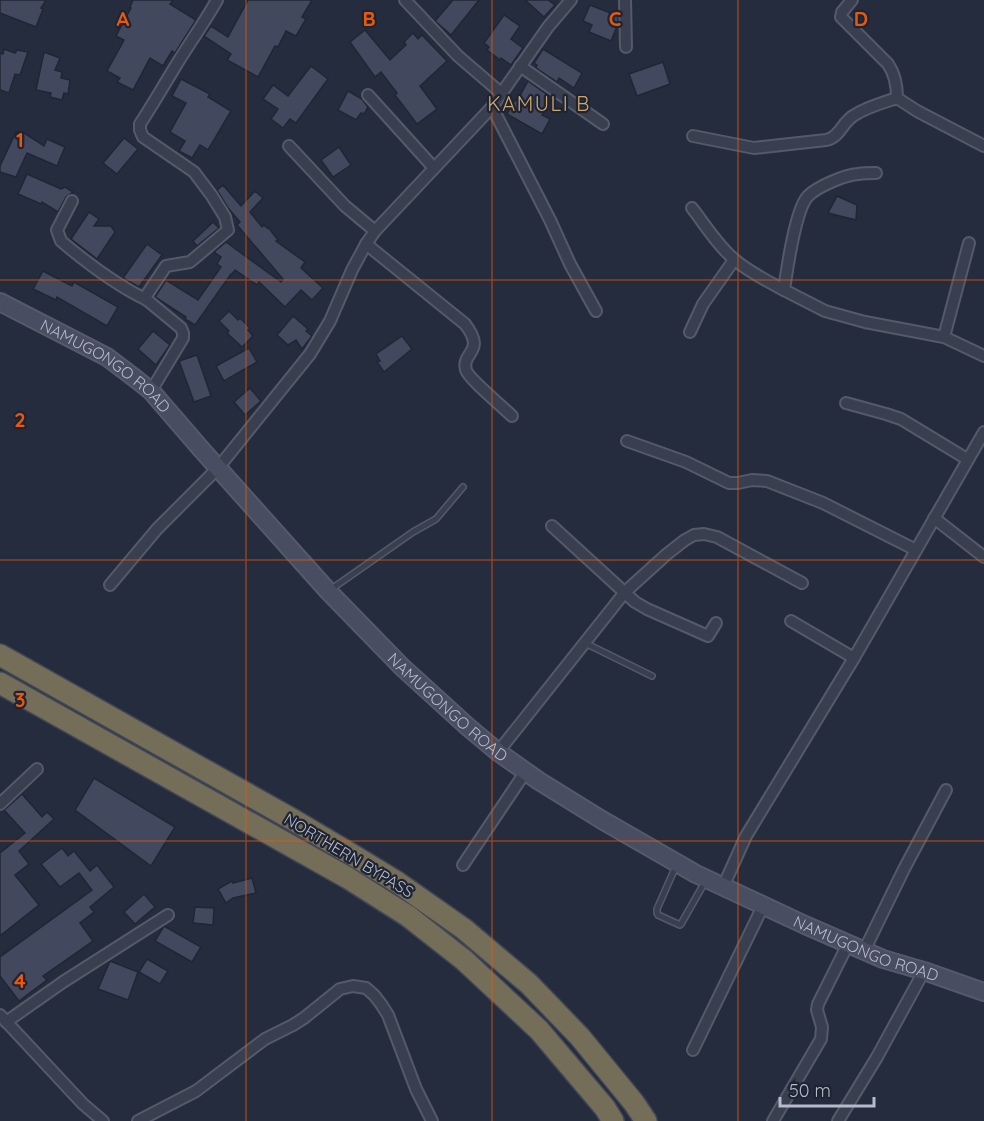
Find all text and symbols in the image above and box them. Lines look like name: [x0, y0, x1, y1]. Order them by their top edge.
text: A: [117, 6, 130, 31]
text: B: [362, 6, 376, 31]
text: C: [609, 6, 622, 31]
text: D: [854, 6, 868, 31]
district label: KAMULI B: [487, 91, 591, 116]
text: 1: [16, 127, 24, 152]
street label: NAMUGONGO ROAD: [37, 315, 175, 417]
text: 2: [14, 407, 26, 432]
street label: NAMUGONGO ROAD: [384, 648, 512, 766]
text: 3: [15, 687, 25, 712]
street label: NORTHERN BYPASS: [281, 808, 417, 902]
street label: NAMUGONGO ROAD: [790, 911, 941, 985]
text: 4: [14, 968, 26, 993]
scale bar: [780, 1070, 874, 1108]
text: 50 m: [789, 1079, 831, 1102]

